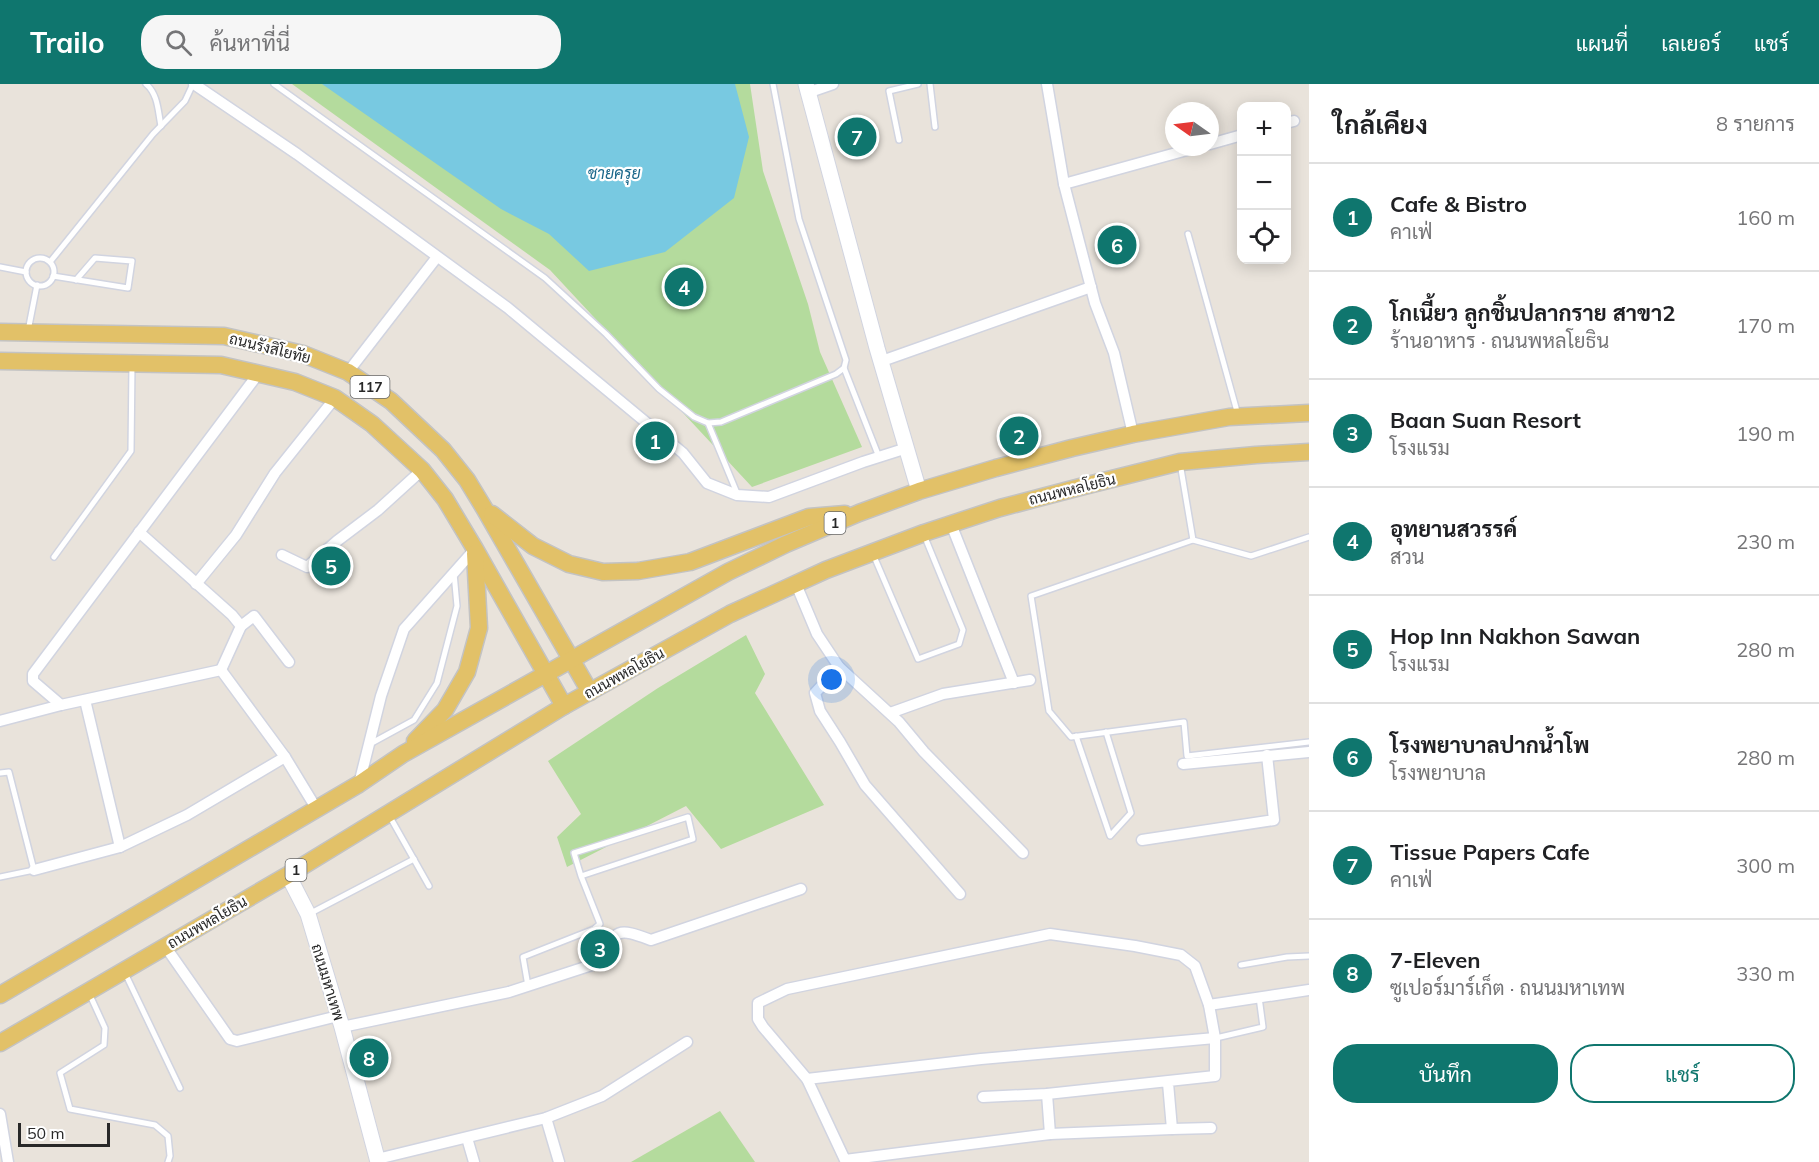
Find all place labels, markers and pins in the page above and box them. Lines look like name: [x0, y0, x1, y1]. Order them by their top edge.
pin: 7: [838, 115, 876, 160]
pin: 6: [1098, 222, 1136, 268]
pin: 4: [664, 264, 704, 310]
pin: 2: [1000, 414, 1038, 458]
pin: 1: [636, 418, 674, 464]
pin: 5: [312, 544, 350, 588]
pin: 3: [580, 926, 620, 972]
pin: 8: [350, 1036, 388, 1080]

